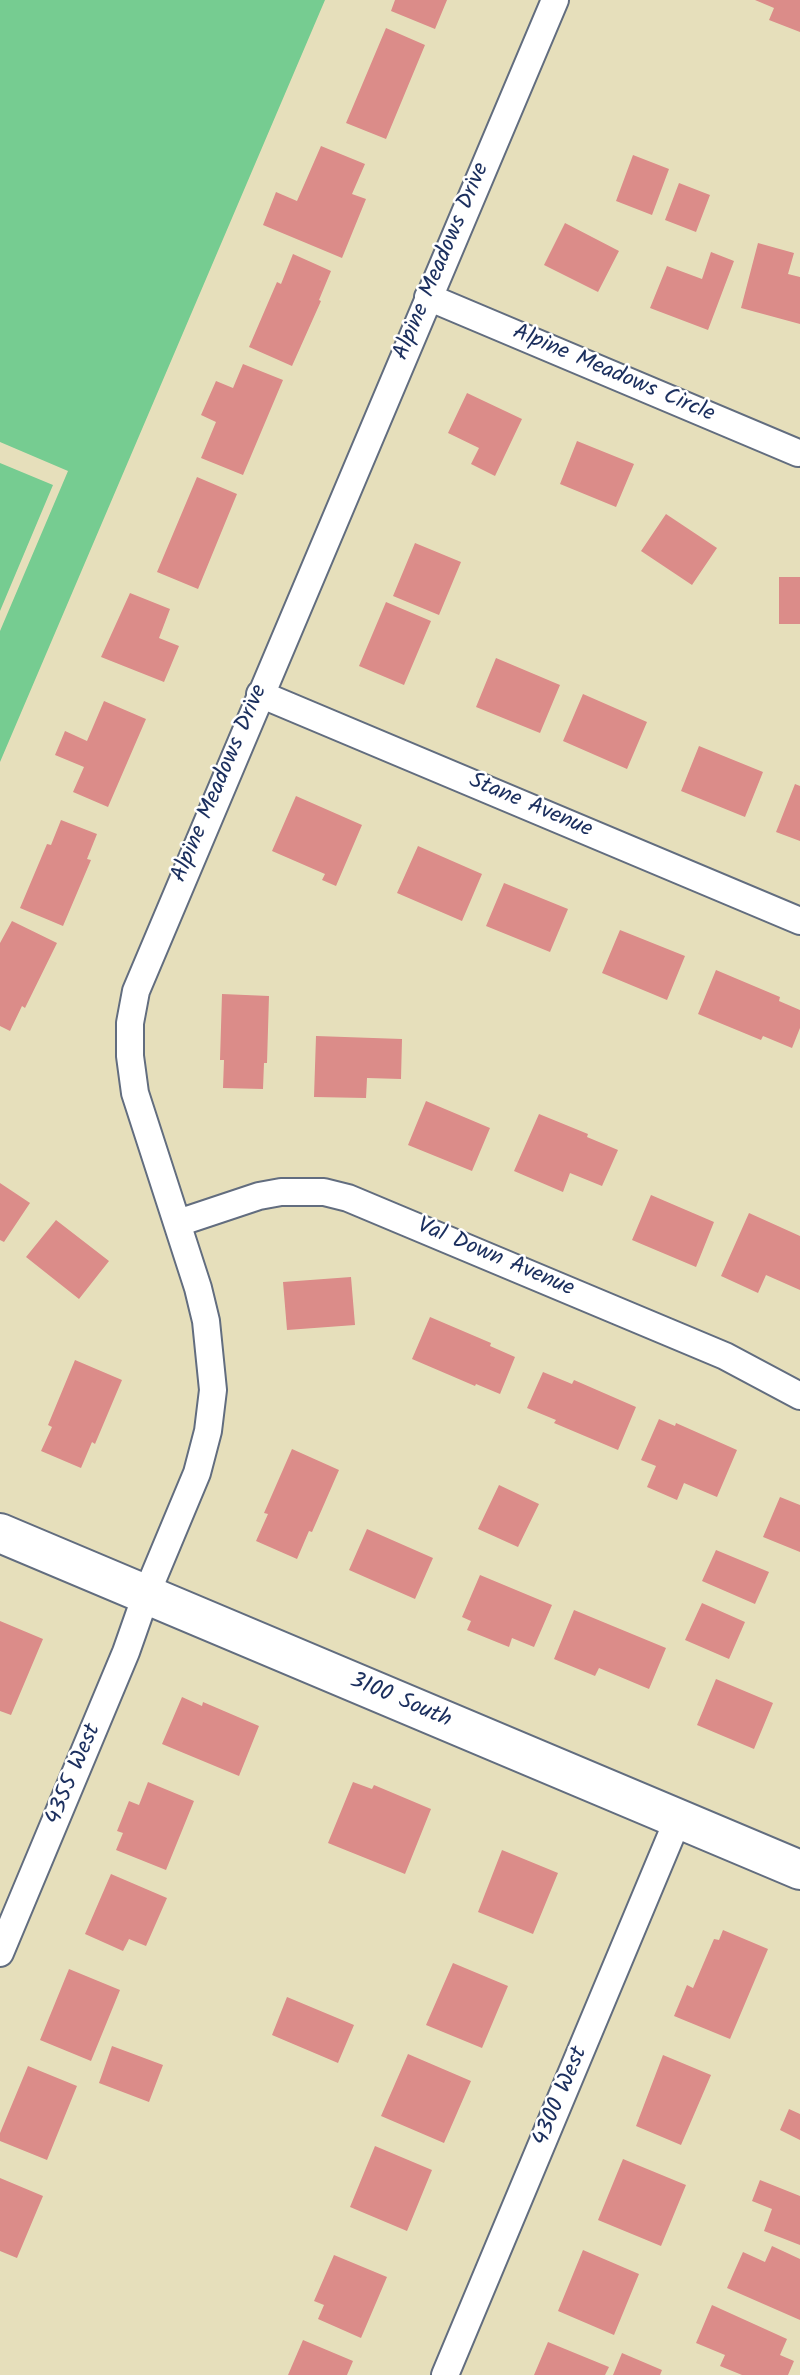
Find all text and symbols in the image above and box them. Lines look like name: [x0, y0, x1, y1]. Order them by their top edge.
street label: Alpine Meadows Drive: [389, 159, 497, 365]
street label: Alpine Meadows Circle: [508, 320, 718, 430]
street label: Alpine Meadows Drive: [167, 681, 275, 887]
street label: Stane Avenue: [464, 769, 596, 845]
street label: Val Down Avenue: [412, 1214, 578, 1304]
street label: 3100 South: [345, 1668, 455, 1736]
street label: 4355 West: [41, 1720, 109, 1830]
street label: 4300 West: [529, 2043, 595, 2151]

